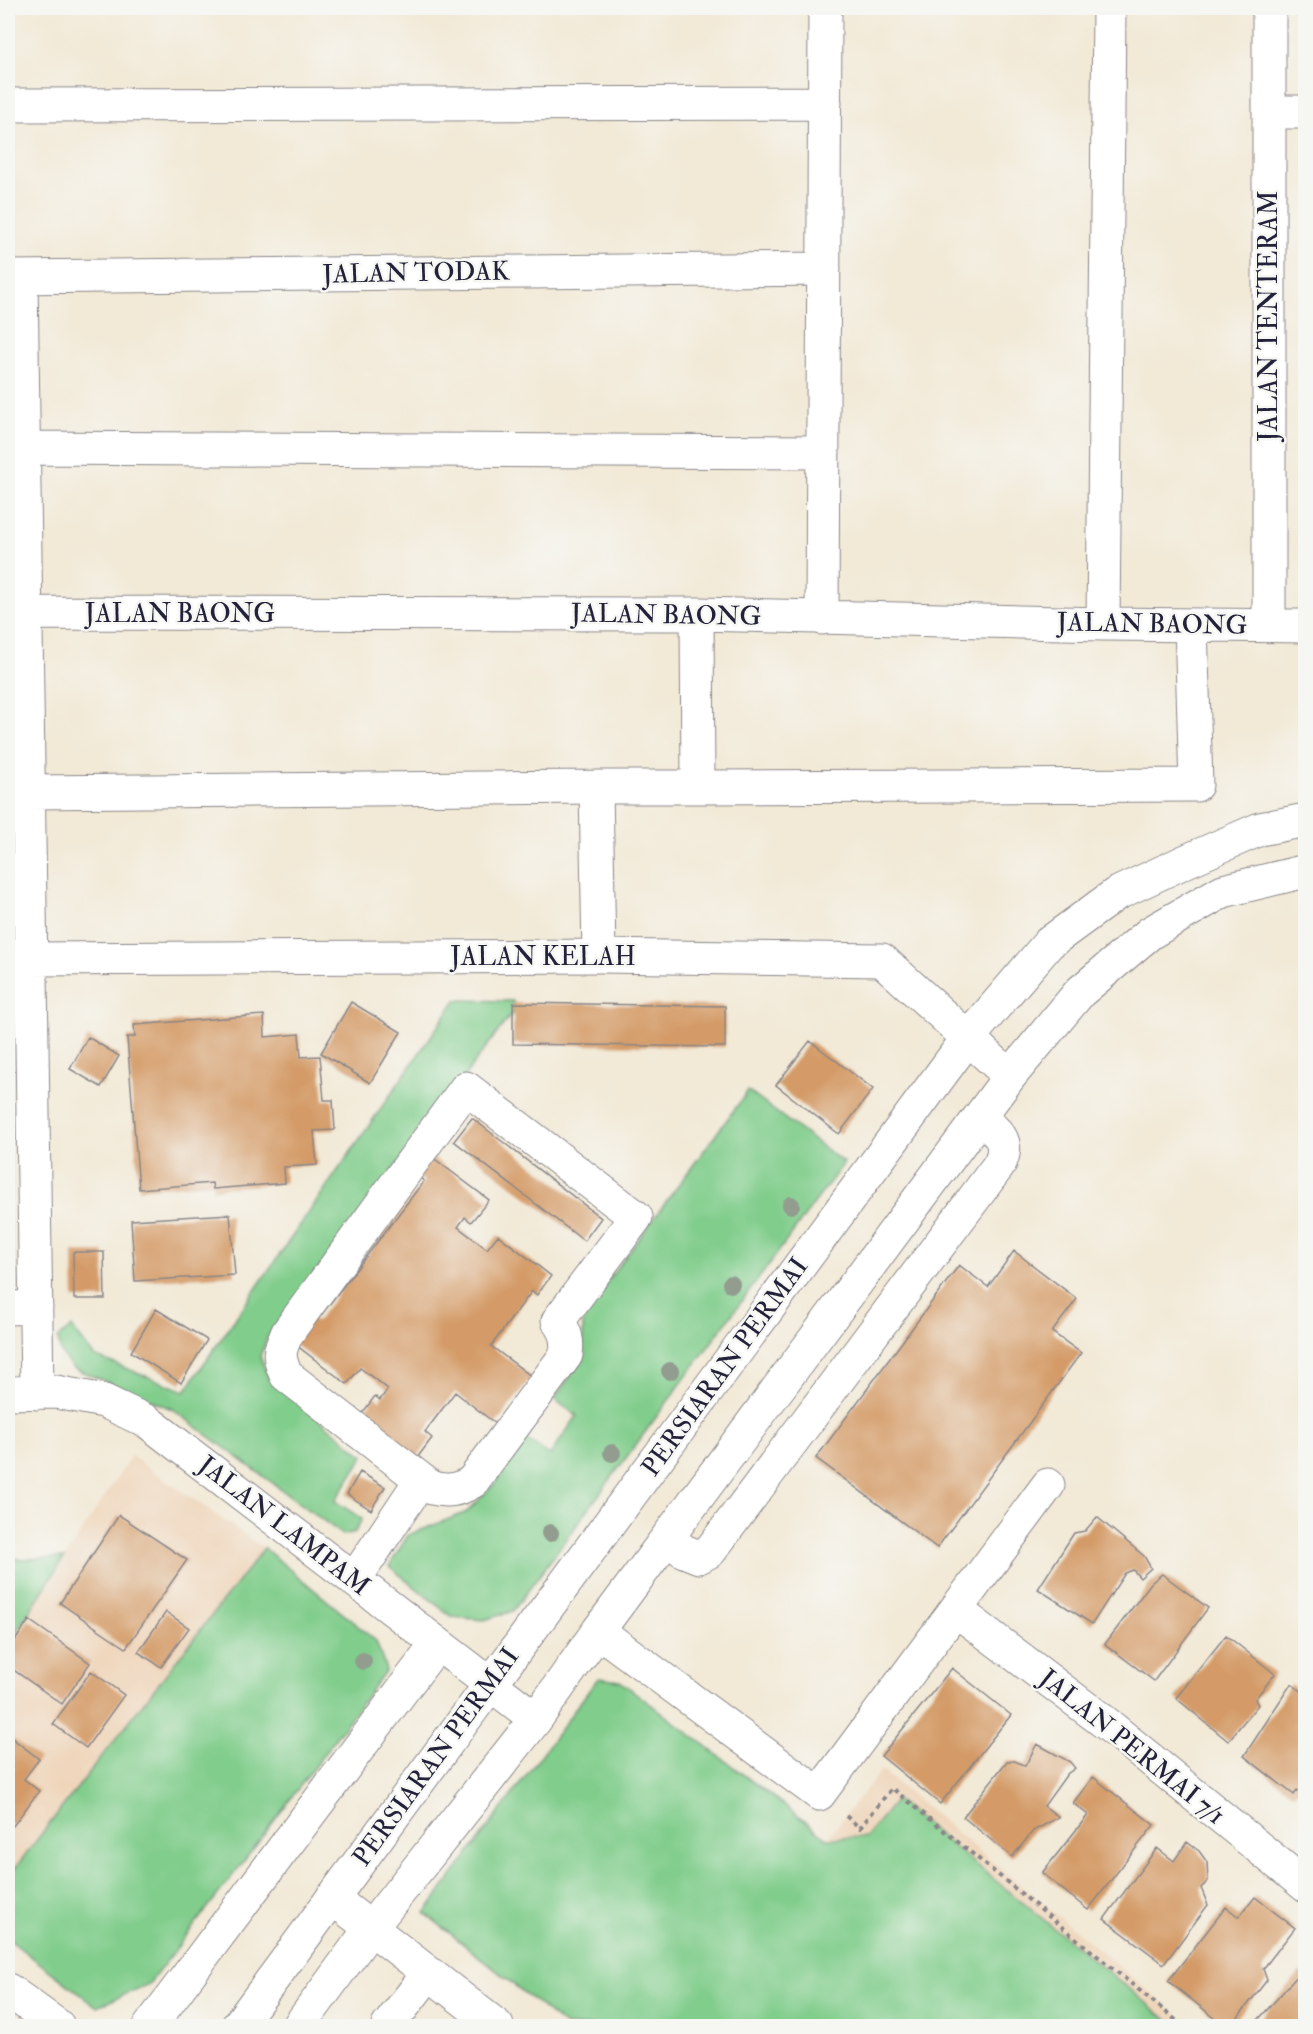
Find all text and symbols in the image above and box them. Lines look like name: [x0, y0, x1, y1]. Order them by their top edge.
street label: JALAN TENTERAM: [1253, 190, 1285, 443]
street label: JALAN TODAK: [321, 255, 511, 291]
street label: JALAN BAONG: [570, 597, 762, 633]
street label: JALAN BAONG: [84, 598, 275, 630]
street label: JALAN BAONG: [1056, 606, 1248, 642]
street label: JALAN KELAH: [449, 941, 636, 973]
street label: PERSIARAN PERMAI: [635, 1251, 815, 1483]
street label: JALAN LAMPAM: [191, 1449, 376, 1603]
street label: PERSIARAN PERMAI: [346, 1641, 526, 1873]
street label: JALAN PERMAI 7/1: [1032, 1662, 1231, 1832]

